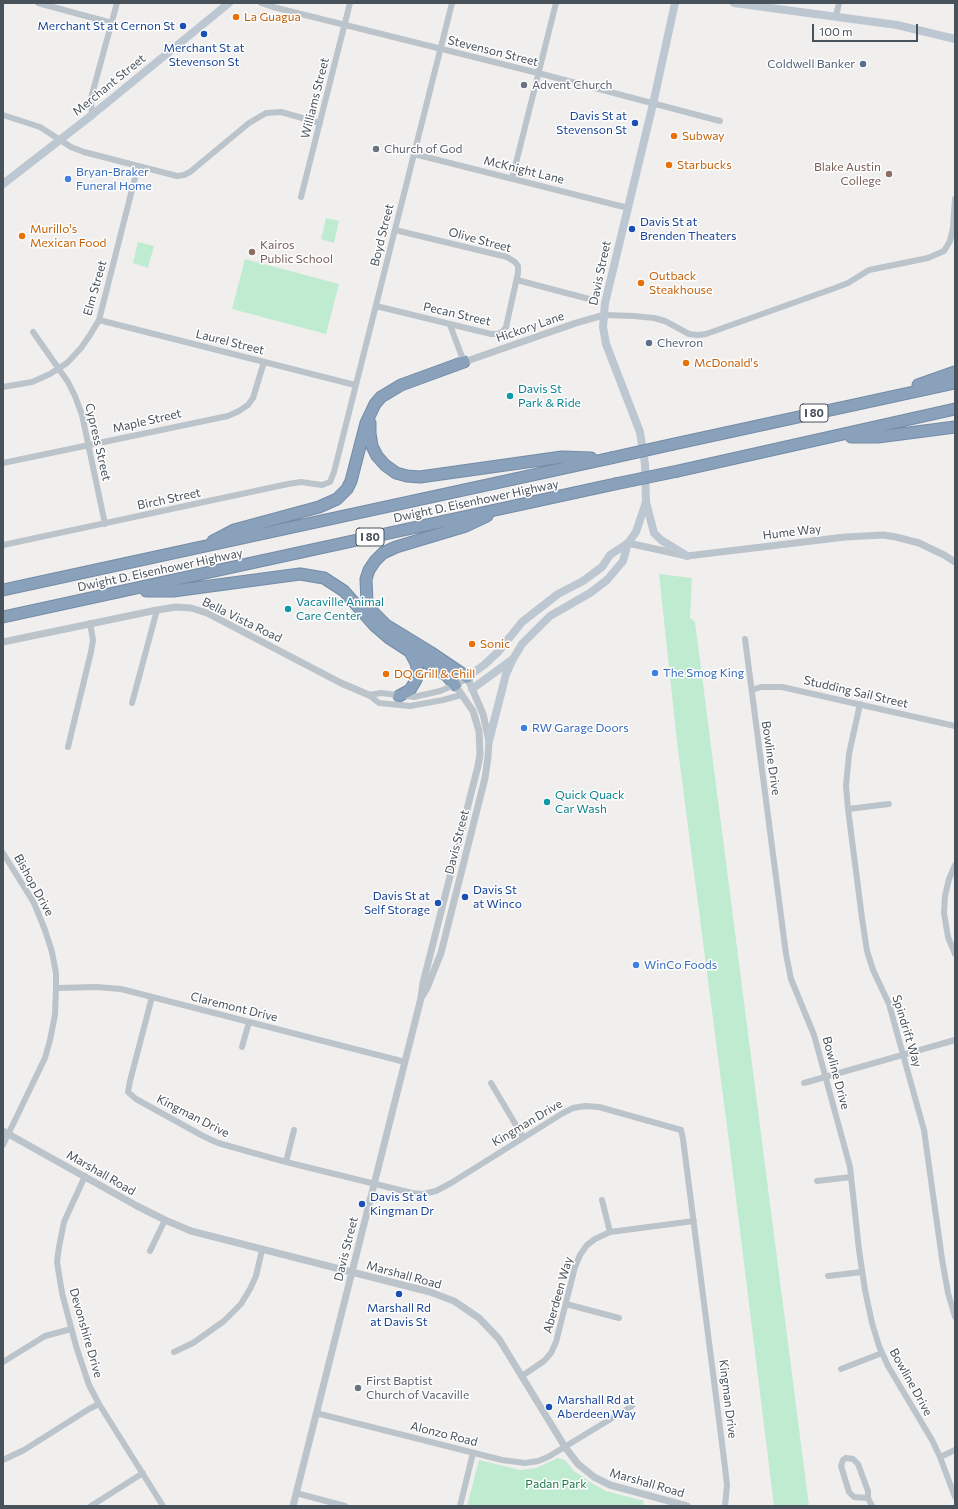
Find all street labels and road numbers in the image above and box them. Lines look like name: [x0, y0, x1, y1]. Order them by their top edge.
street label: Stevenson Street: [446, 33, 540, 69]
street label: Merchant Street: [70, 51, 148, 119]
street label: Williams Street: [298, 56, 332, 140]
street label: McKnight Lane: [482, 153, 566, 187]
street label: Boyd Street: [367, 202, 397, 268]
street label: Olive Street: [447, 225, 513, 255]
street label: Davis Street: [586, 239, 614, 307]
street label: Elm Street: [80, 259, 110, 317]
street label: Pecan Street: [422, 299, 492, 329]
street label: Hickory Lane: [494, 309, 566, 345]
street label: Laurel Street: [194, 327, 266, 357]
street label: Cypress Street: [82, 402, 114, 482]
road number: I 80: [800, 404, 828, 422]
street label: Maple Street: [111, 406, 183, 436]
street label: Dwight D. Eisenhower Highway: [392, 476, 560, 526]
street label: Birch Street: [136, 485, 202, 513]
street label: Hume Way: [762, 521, 822, 543]
road number: I 80: [356, 528, 384, 546]
street label: Dwight D. Eisenhower Highway: [76, 545, 244, 595]
street label: Bella Vista Road: [200, 594, 284, 646]
street label: Studding Sail Street: [802, 673, 910, 711]
street label: Bowline Drive: [759, 720, 783, 796]
street label: Davis Street: [442, 808, 472, 876]
street label: Bishop Drive: [11, 851, 57, 919]
street label: Claremont Drive: [189, 989, 279, 1025]
street label: Spindrift Way: [889, 993, 925, 1069]
street label: Bowline Drive: [819, 1035, 853, 1111]
street label: Kingman Drive: [154, 1092, 232, 1140]
street label: Kingman Drive: [489, 1096, 565, 1150]
street label: Marshall Road: [64, 1147, 138, 1199]
street label: Davis Street: [331, 1215, 361, 1283]
street label: Aberdeen Way: [540, 1255, 576, 1335]
street label: Marshall Road: [365, 1258, 443, 1292]
street label: Devonshire Drive: [66, 1286, 106, 1380]
street label: Bowline Drive: [887, 1346, 935, 1418]
street label: Kingman Drive: [716, 1359, 740, 1439]
street label: Alonzo Road: [409, 1419, 479, 1449]
street label: Marshall Road: [608, 1465, 686, 1501]

